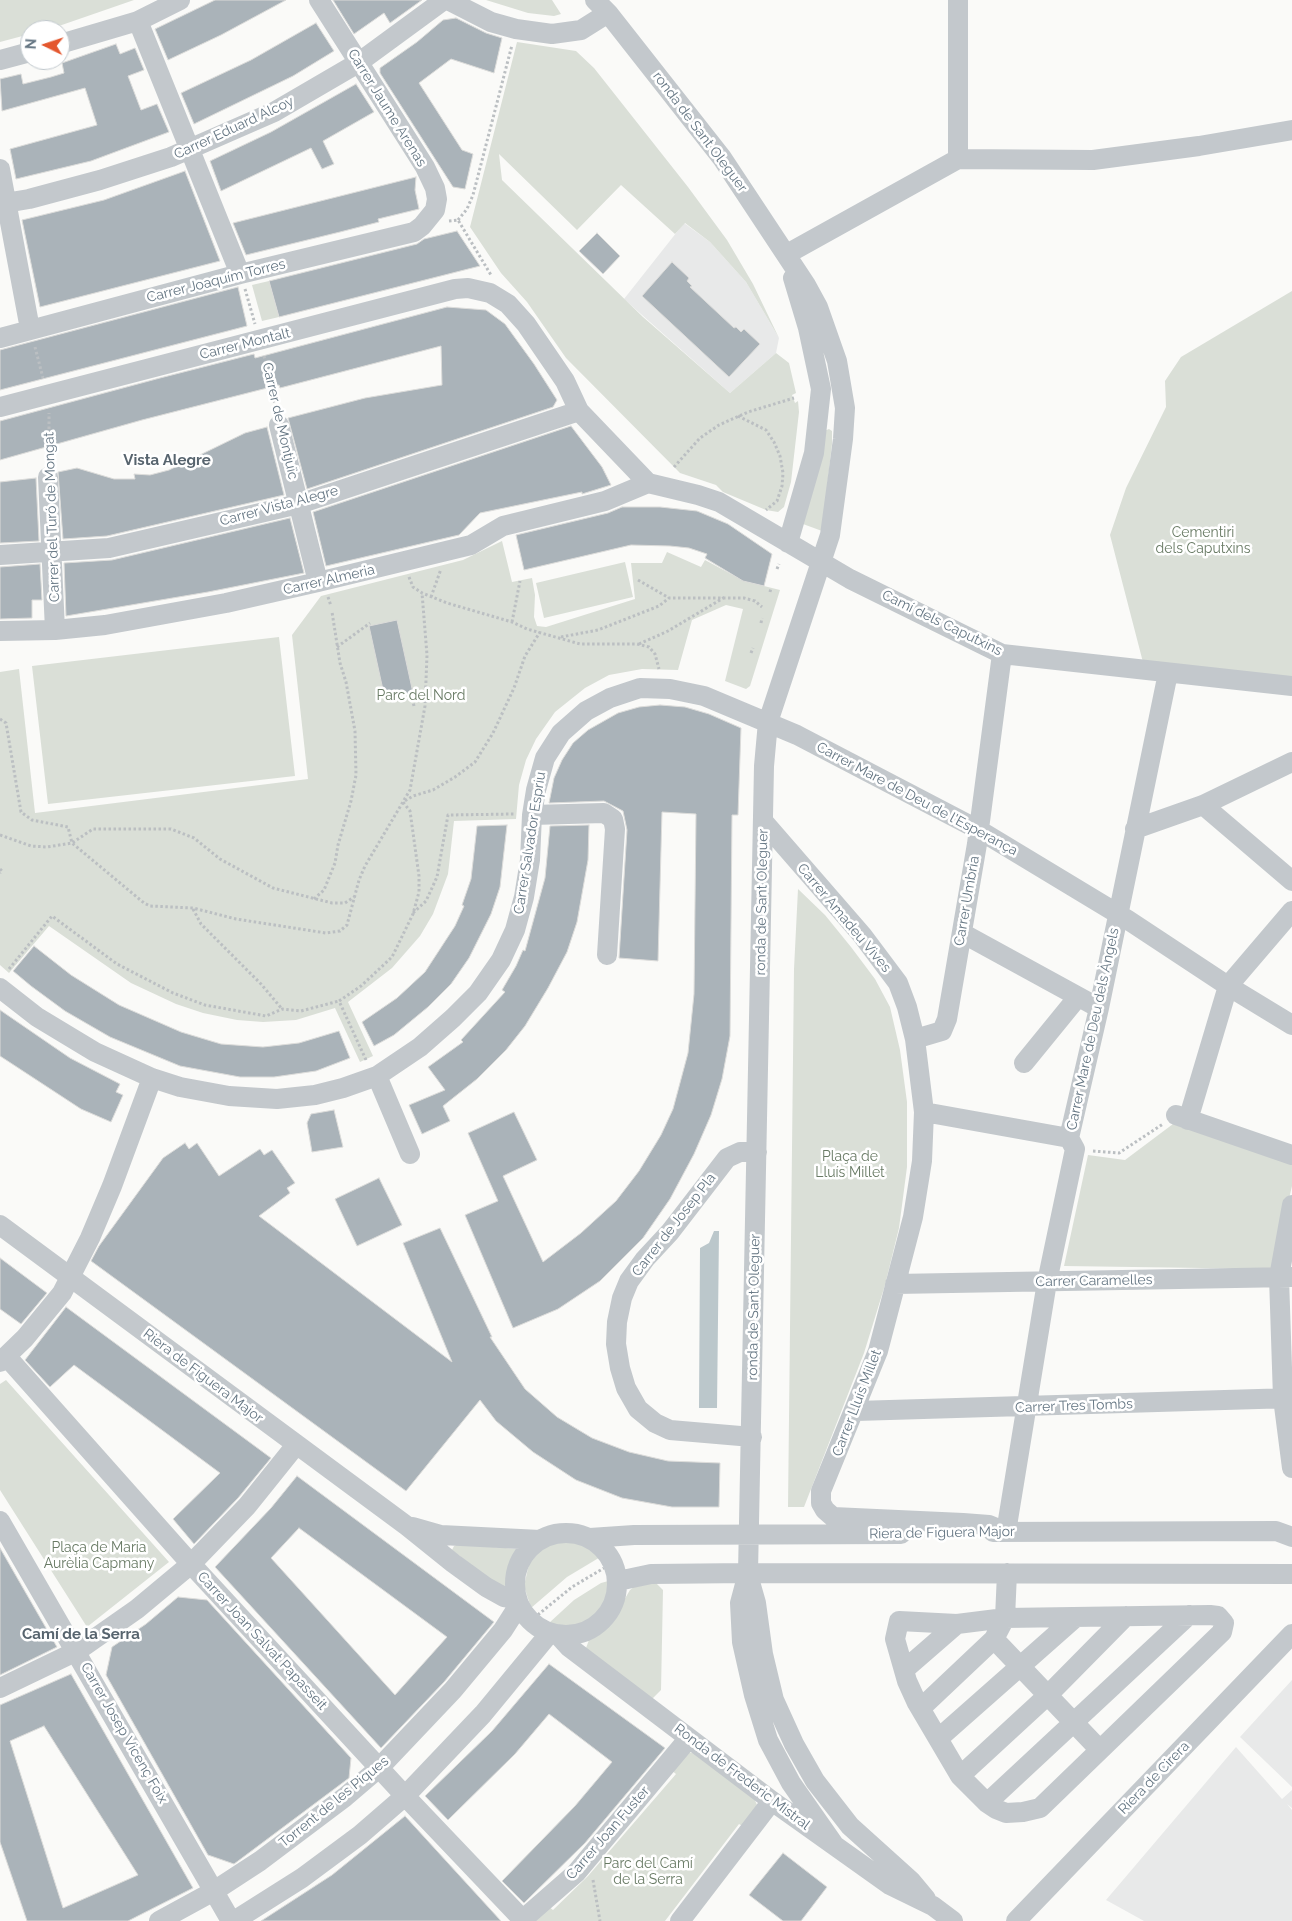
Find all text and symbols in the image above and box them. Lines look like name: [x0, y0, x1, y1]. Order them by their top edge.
north arrow: [20, 20, 70, 70]
text: N: [23, 38, 39, 50]
street label: Carrer Jaume Arenas: [344, 46, 430, 170]
street label: ronda de Sant Oleguer: [649, 68, 751, 196]
street label: Carrer Eduard Alcoy: [172, 93, 296, 163]
street label: Carrer Joaquím Torres: [145, 256, 287, 306]
street label: Carrer Montalt: [198, 325, 292, 363]
street label: Carrer de Montjuïc: [258, 361, 302, 481]
street label: Carrer del Turó de Mongat: [41, 432, 63, 602]
district label: Vista Alegre: [123, 451, 211, 469]
street label: Carrer Vista Alegre: [218, 482, 340, 530]
park label: Cementiri dels Caputxins: [1156, 525, 1250, 558]
street label: Carrer Almeria: [282, 561, 376, 599]
street label: Camí dels Caputxins: [879, 587, 1005, 659]
park label: Parc del Nord: [377, 688, 465, 704]
street label: Carrer Mare de Deu de l'Esperança: [814, 739, 1020, 859]
street label: Carrer Salvador Espriu: [510, 771, 550, 915]
street label: ronda de Sant Oleguer: [752, 829, 772, 975]
street label: Carrer Umbria: [951, 855, 983, 947]
street label: Carrer Amadeu Vives: [794, 860, 894, 976]
street label: Carrer Mare de Deu dels Àngels: [1063, 926, 1123, 1132]
park label: Plaça de Lluís Millet: [815, 1149, 885, 1182]
street label: Carrer de Josep Pla: [628, 1170, 720, 1280]
street label: ronda de Sant Oleguer: [744, 1234, 764, 1380]
street label: Carrer Caramelles: [1035, 1272, 1153, 1290]
street label: Riera de Figuera Major: [140, 1325, 266, 1427]
street label: Carrer Lluís Millet: [829, 1347, 885, 1459]
street label: Carrer Tres Tombs: [1015, 1396, 1133, 1416]
street label: Riera de Figuera Major: [869, 1523, 1015, 1543]
park label: Plaça de Maria Aurèlia Capmany: [44, 1540, 154, 1572]
street label: Carrer Joan Salvat Papasseit: [194, 1568, 330, 1714]
district label: Camí de la Serra: [22, 1625, 140, 1643]
street label: Carrer Josep Vicenç Foix: [77, 1660, 171, 1806]
street label: Ronda de Frederic Mistral: [671, 1720, 813, 1834]
street label: Riera de Cirera: [1115, 1738, 1193, 1818]
street label: Torrent de les Piques: [276, 1753, 392, 1851]
street label: Carrer Joan Fuster: [563, 1783, 653, 1883]
park label: Parc del Camí de la Serra: [603, 1856, 693, 1888]

